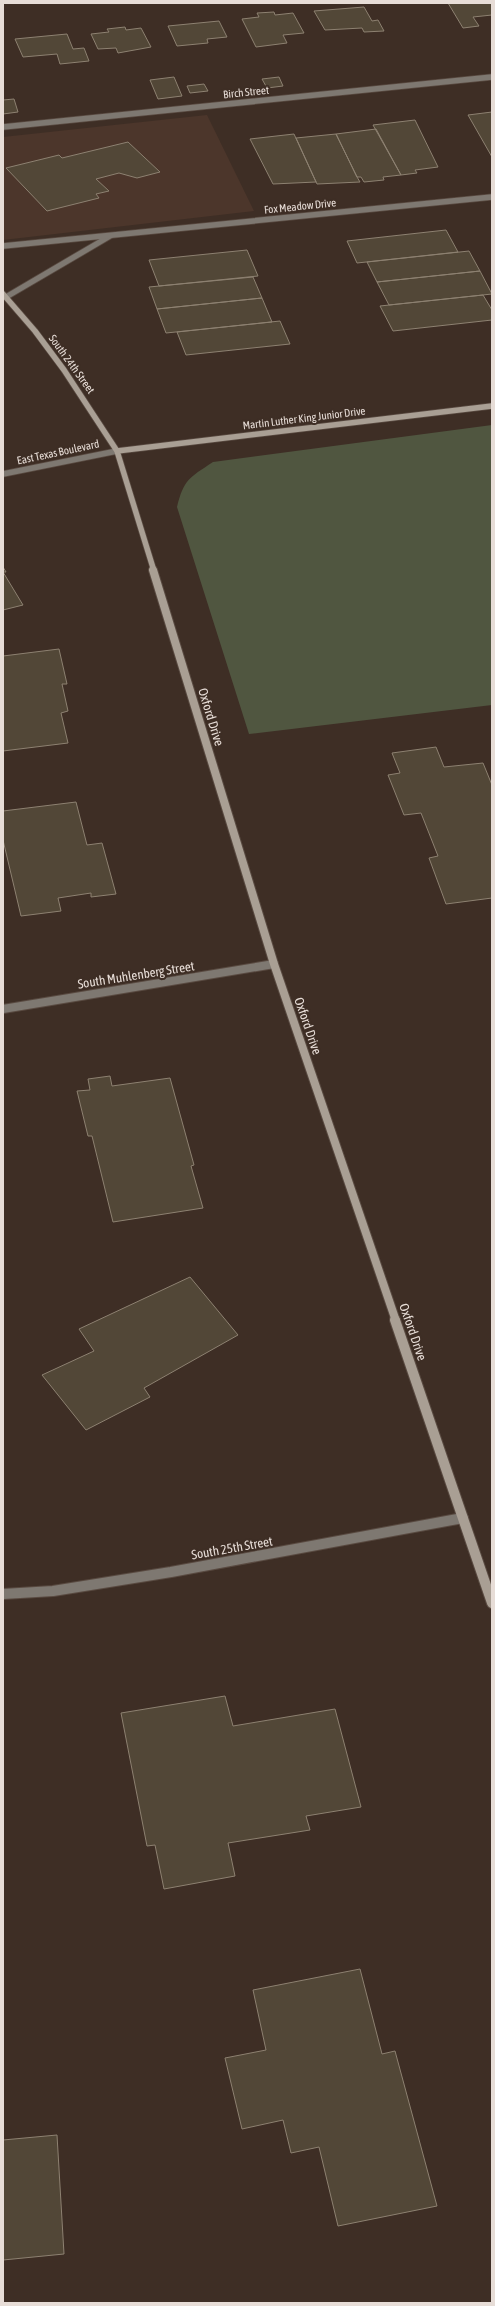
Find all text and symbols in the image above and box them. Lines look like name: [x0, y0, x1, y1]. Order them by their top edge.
street label: Birch Street: [222, 84, 270, 100]
street label: Fox Meadow Drive: [263, 196, 337, 216]
street label: South 24th Street: [47, 332, 97, 396]
street label: Martin Luther King Junior Drive: [242, 405, 366, 431]
street label: East Texas Boulevard: [16, 437, 100, 467]
street label: Oxford Drive: [195, 686, 227, 748]
street label: South Muhlenberg Street: [77, 958, 196, 992]
street label: Oxford Drive: [291, 995, 325, 1057]
street label: Oxford Drive: [396, 1301, 430, 1363]
street label: South 25th Street: [190, 1533, 274, 1563]

